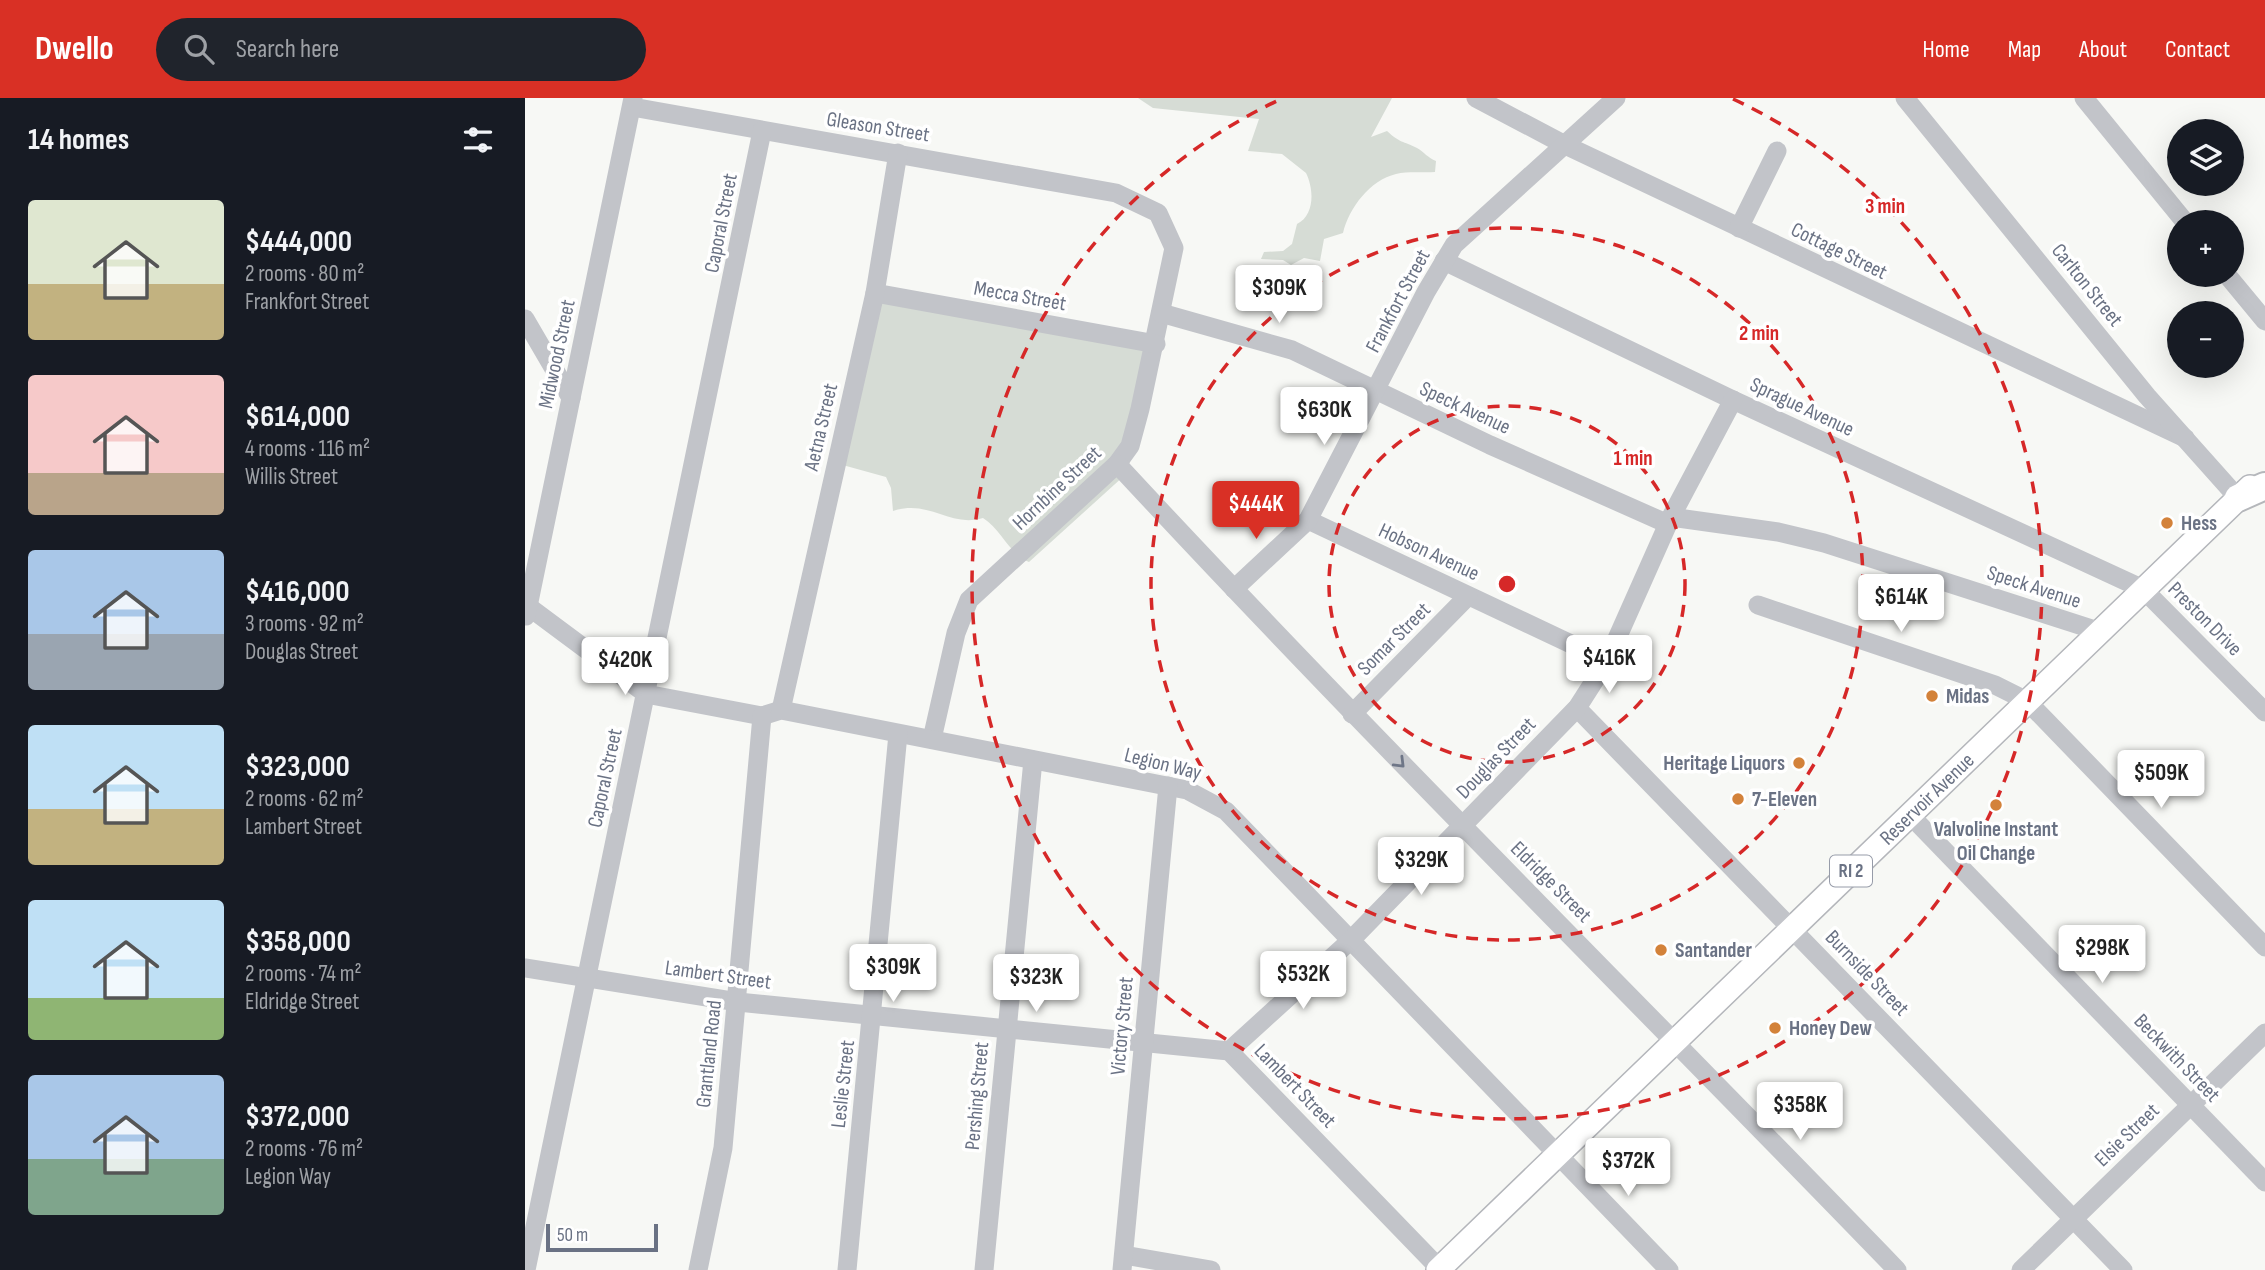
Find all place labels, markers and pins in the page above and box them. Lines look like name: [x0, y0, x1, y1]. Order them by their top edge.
pin: $309K: [1230, 266, 1328, 325]
pin: $630K: [1275, 388, 1373, 447]
pin: $444K: [1207, 482, 1305, 541]
place label: Hess: [2181, 511, 2217, 536]
marker: Hess: [2159, 515, 2175, 531]
centre of rings: [1495, 572, 1519, 596]
pin: $614K: [1852, 574, 1950, 634]
pin: $416K: [1560, 636, 1658, 695]
pin: $420K: [576, 638, 674, 697]
place label: Midas: [1946, 684, 1989, 709]
marker: Midas: [1924, 688, 1940, 704]
pin: $509K: [2112, 750, 2210, 810]
place label: Heritage Liquors: [1663, 751, 1785, 776]
marker: Heritage Liquors: [1791, 755, 1807, 771]
place label: 7-Eleven: [1752, 787, 1817, 812]
marker: 7-Eleven: [1730, 791, 1746, 807]
marker: Valvoline Instant Oil Change: [1988, 797, 2004, 813]
place label: Valvoline Instant Oil Change: [1934, 817, 2058, 866]
pin: $329K: [1372, 838, 1470, 897]
pin: $298K: [2053, 926, 2151, 985]
place label: Santander: [1675, 938, 1752, 963]
marker: Santander: [1653, 942, 1669, 958]
pin: $309K: [844, 944, 942, 1004]
pin: $532K: [1254, 951, 1352, 1011]
pin: $323K: [987, 954, 1085, 1014]
place label: Honey Dew: [1789, 1016, 1872, 1041]
marker: Honey Dew: [1767, 1020, 1783, 1036]
pin: $358K: [1751, 1082, 1849, 1142]
pin: $372K: [1579, 1138, 1677, 1198]

